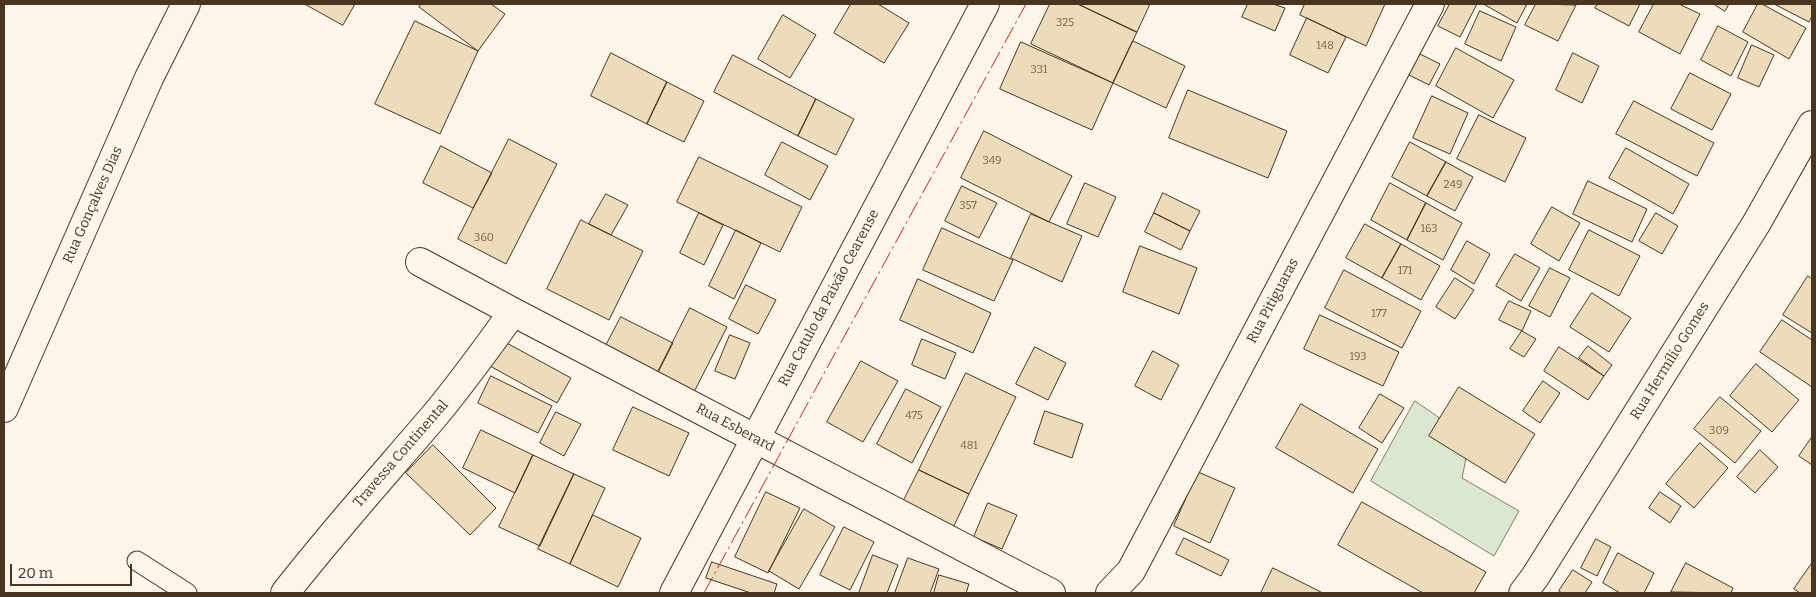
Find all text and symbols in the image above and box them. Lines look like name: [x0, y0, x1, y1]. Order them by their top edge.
house number: 325: [1056, 16, 1074, 30]
house number: 148: [1316, 39, 1334, 53]
house number: 331: [1031, 63, 1047, 77]
street label: Rua Gonçalves Dias: [60, 144, 126, 266]
house number: 349: [982, 154, 1002, 168]
house number: 249: [1444, 178, 1462, 192]
house number: 357: [959, 199, 977, 213]
street label: Rua Catulo da Paixão Cearense: [775, 207, 883, 389]
house number: 163: [1420, 222, 1438, 236]
house number: 360: [474, 231, 494, 245]
street label: Rua Pitiguaras: [1244, 256, 1302, 346]
house number: 171: [1398, 264, 1412, 278]
street label: Rua Hermílio Gomes: [1627, 299, 1713, 423]
house number: 177: [1371, 307, 1387, 321]
house number: 193: [1350, 350, 1366, 364]
street label: Travessa Continental: [350, 397, 452, 511]
street label: Rua Esberard: [693, 400, 777, 456]
house number: 475: [905, 409, 923, 423]
house number: 309: [1709, 424, 1729, 438]
house number: 481: [960, 439, 978, 453]
scale bar: [12, 554, 135, 586]
text: 20 m: [18, 564, 53, 582]

